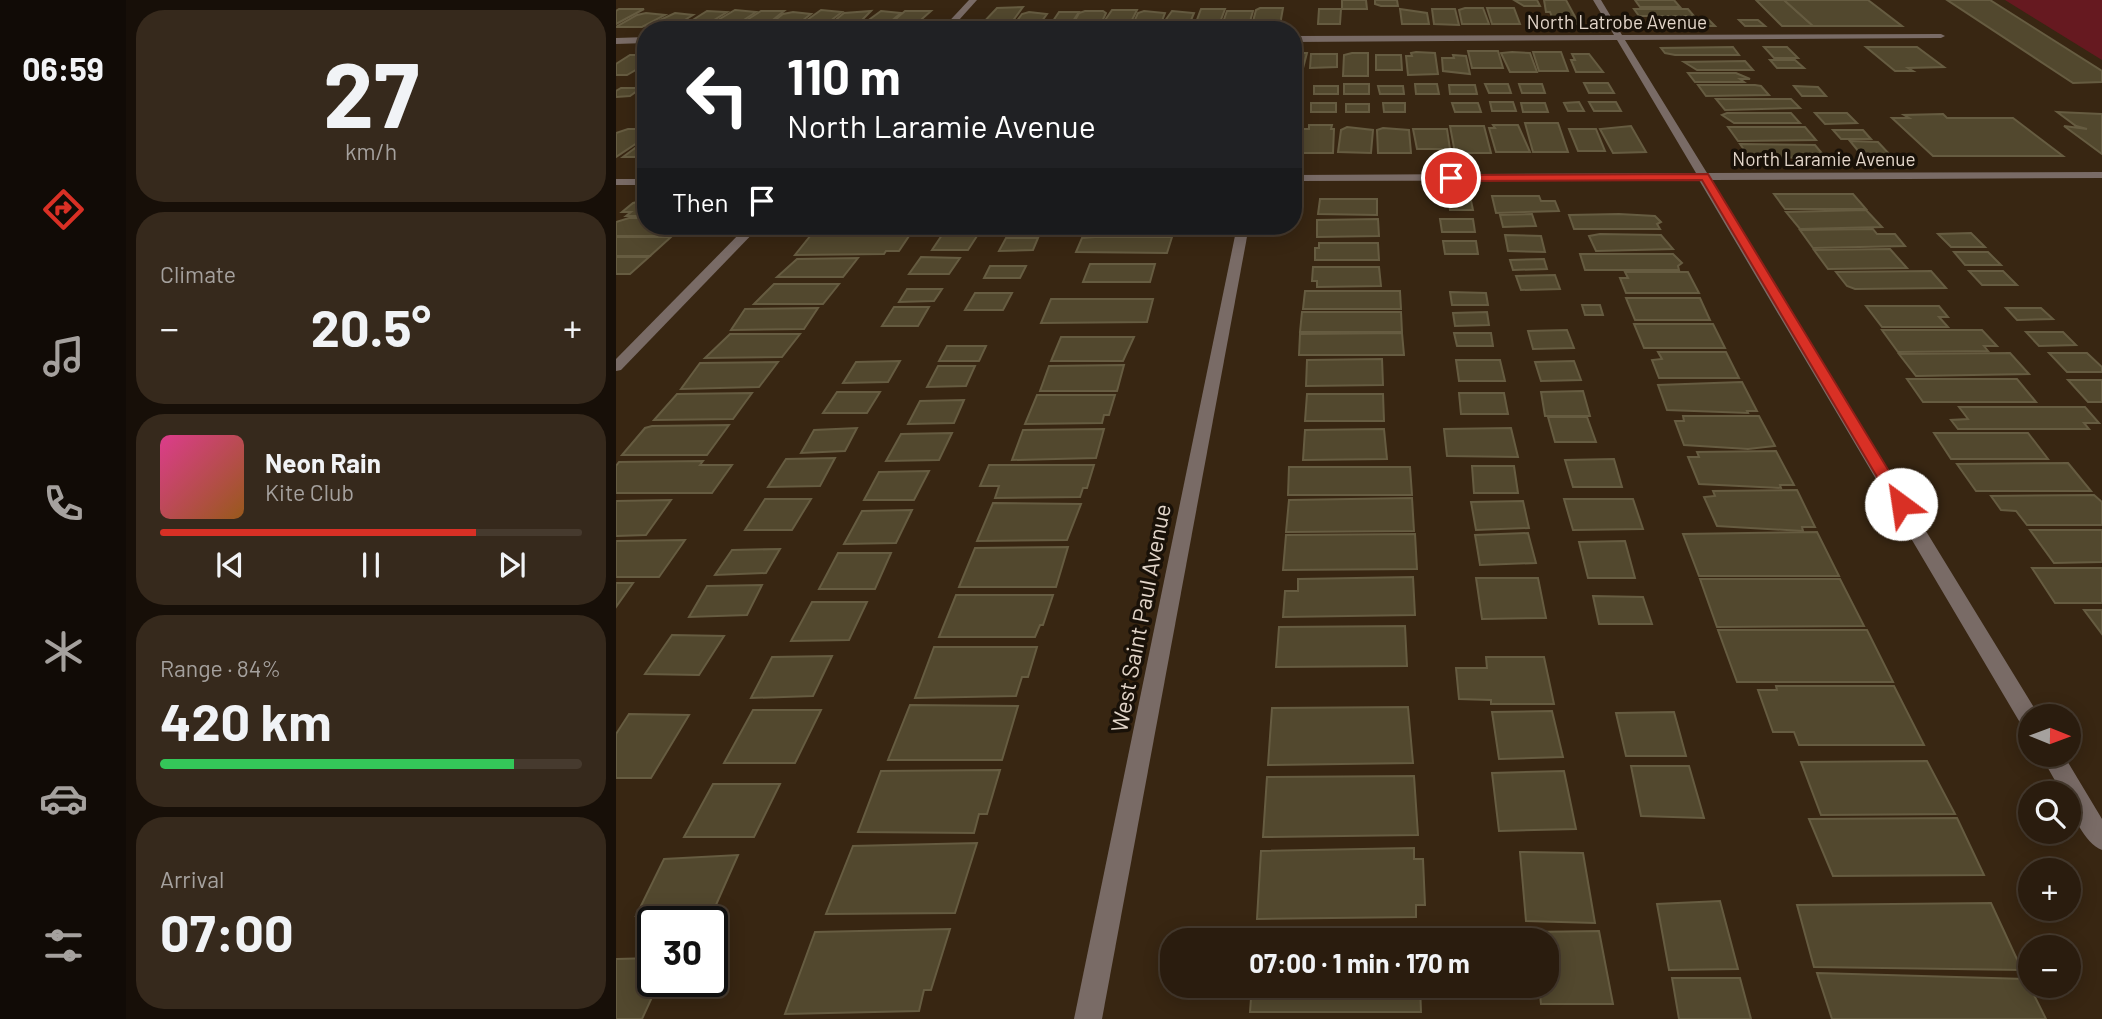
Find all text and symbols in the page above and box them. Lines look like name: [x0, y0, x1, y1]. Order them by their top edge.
street label: North Latrobe Avenue: [1527, 10, 1707, 33]
text: 27: [323, 37, 419, 146]
text: 110 m: [787, 46, 901, 105]
text: 06:59: [22, 49, 104, 87]
icon: left: [672, 49, 763, 140]
text: North Laramie Avenue: [787, 106, 1096, 144]
text: km/h: [345, 137, 397, 165]
street label: North Laramie Avenue: [1732, 147, 1916, 170]
pin: [1421, 148, 1481, 208]
icon: arrive: [1432, 159, 1470, 197]
icon: arrive: [743, 182, 781, 220]
icon: directions: [39, 185, 88, 234]
text: Then: [672, 186, 729, 217]
text: Climate: [160, 260, 236, 288]
text: 20.5°: [311, 295, 431, 357]
text: −: [160, 304, 179, 350]
text: +: [563, 304, 582, 350]
icon: music: [39, 332, 88, 381]
text: Neon Rain: [265, 447, 381, 478]
position arrow: [1864, 467, 1938, 541]
text: Kite Club: [265, 478, 354, 506]
icon: phone: [39, 479, 88, 528]
street label: West Saint Paul Avenue: [1104, 501, 1176, 734]
icon: previous: [211, 546, 249, 584]
icon: pause: [352, 546, 390, 584]
icon: next: [493, 546, 531, 584]
icon: climate: [39, 627, 88, 676]
text: Range · 84%: [160, 654, 281, 682]
text: 420 km: [160, 689, 332, 751]
north arrow: [2018, 704, 2081, 766]
map controls: [2018, 704, 2081, 998]
icon: car: [39, 774, 88, 823]
button: search: [2018, 781, 2081, 844]
button: +: [2018, 858, 2081, 921]
text: Arrival: [160, 865, 224, 893]
text: 07:00: [160, 900, 294, 962]
speed limit sign: 30: [637, 906, 728, 997]
icon: filters: [39, 921, 88, 970]
button: −: [2018, 935, 2081, 998]
text: 07:00 · 1 min · 170 m: [1249, 947, 1470, 978]

